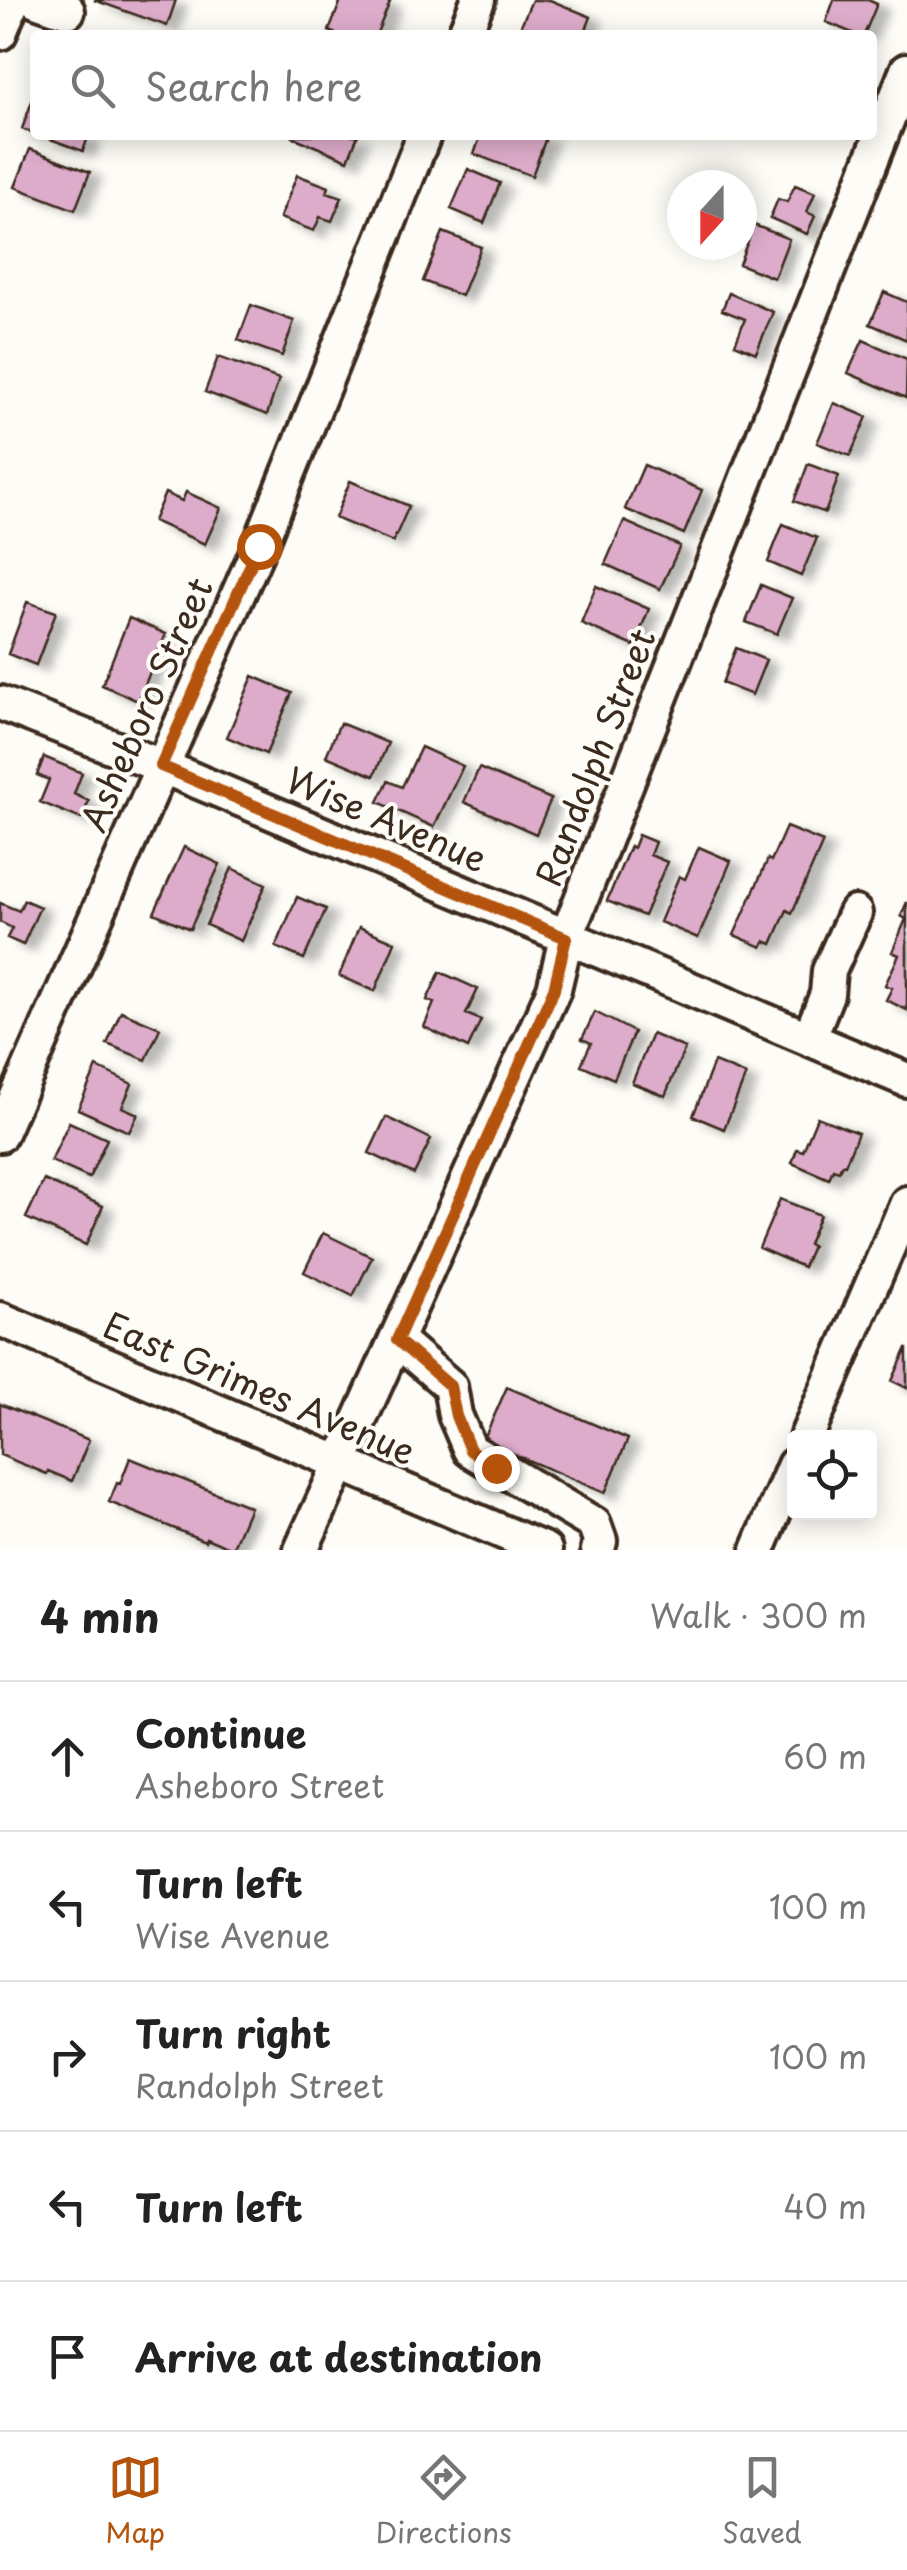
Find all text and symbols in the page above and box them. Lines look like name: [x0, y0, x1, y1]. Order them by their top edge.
search box: [30, 30, 877, 140]
text: Search here: [145, 57, 362, 114]
icon: search: [65, 58, 120, 113]
north arrow: [667, 170, 757, 260]
route start: [237, 524, 283, 570]
street label: Asheboro Street: [65, 569, 225, 839]
street label: Randolph Street: [520, 620, 668, 894]
street label: Wise Avenue: [279, 752, 495, 884]
street label: East Grimes Avenue: [96, 1297, 424, 1477]
map controls: [787, 1430, 877, 1520]
button: locate: [787, 1430, 877, 1520]
route end: [474, 1446, 520, 1492]
text: 4 min: [40, 1584, 160, 1647]
text: Walk · 300 m: [650, 1591, 867, 1639]
text: Continue: [135, 1704, 306, 1761]
icon: ahead: [40, 1729, 95, 1784]
text: 60 m: [783, 1732, 867, 1780]
text: Asheboro Street: [135, 1761, 384, 1809]
text: Turn left: [135, 1854, 303, 1911]
icon: left: [40, 1879, 95, 1934]
text: 100 m: [769, 1882, 867, 1930]
text: Wise Avenue: [135, 1911, 330, 1959]
text: Turn right: [135, 2004, 331, 2061]
icon: right: [40, 2029, 95, 2084]
text: 100 m: [769, 2032, 867, 2080]
text: Randolph Street: [135, 2061, 384, 2109]
text: Turn left: [135, 2178, 303, 2235]
icon: left: [40, 2179, 95, 2234]
text: 40 m: [783, 2182, 867, 2230]
text: Arrive at destination: [135, 2328, 543, 2385]
icon: arrive: [40, 2329, 95, 2384]
tab: Map: [105, 2450, 165, 2553]
tab: Directions: [376, 2450, 512, 2553]
tab: Saved: [722, 2450, 802, 2553]

